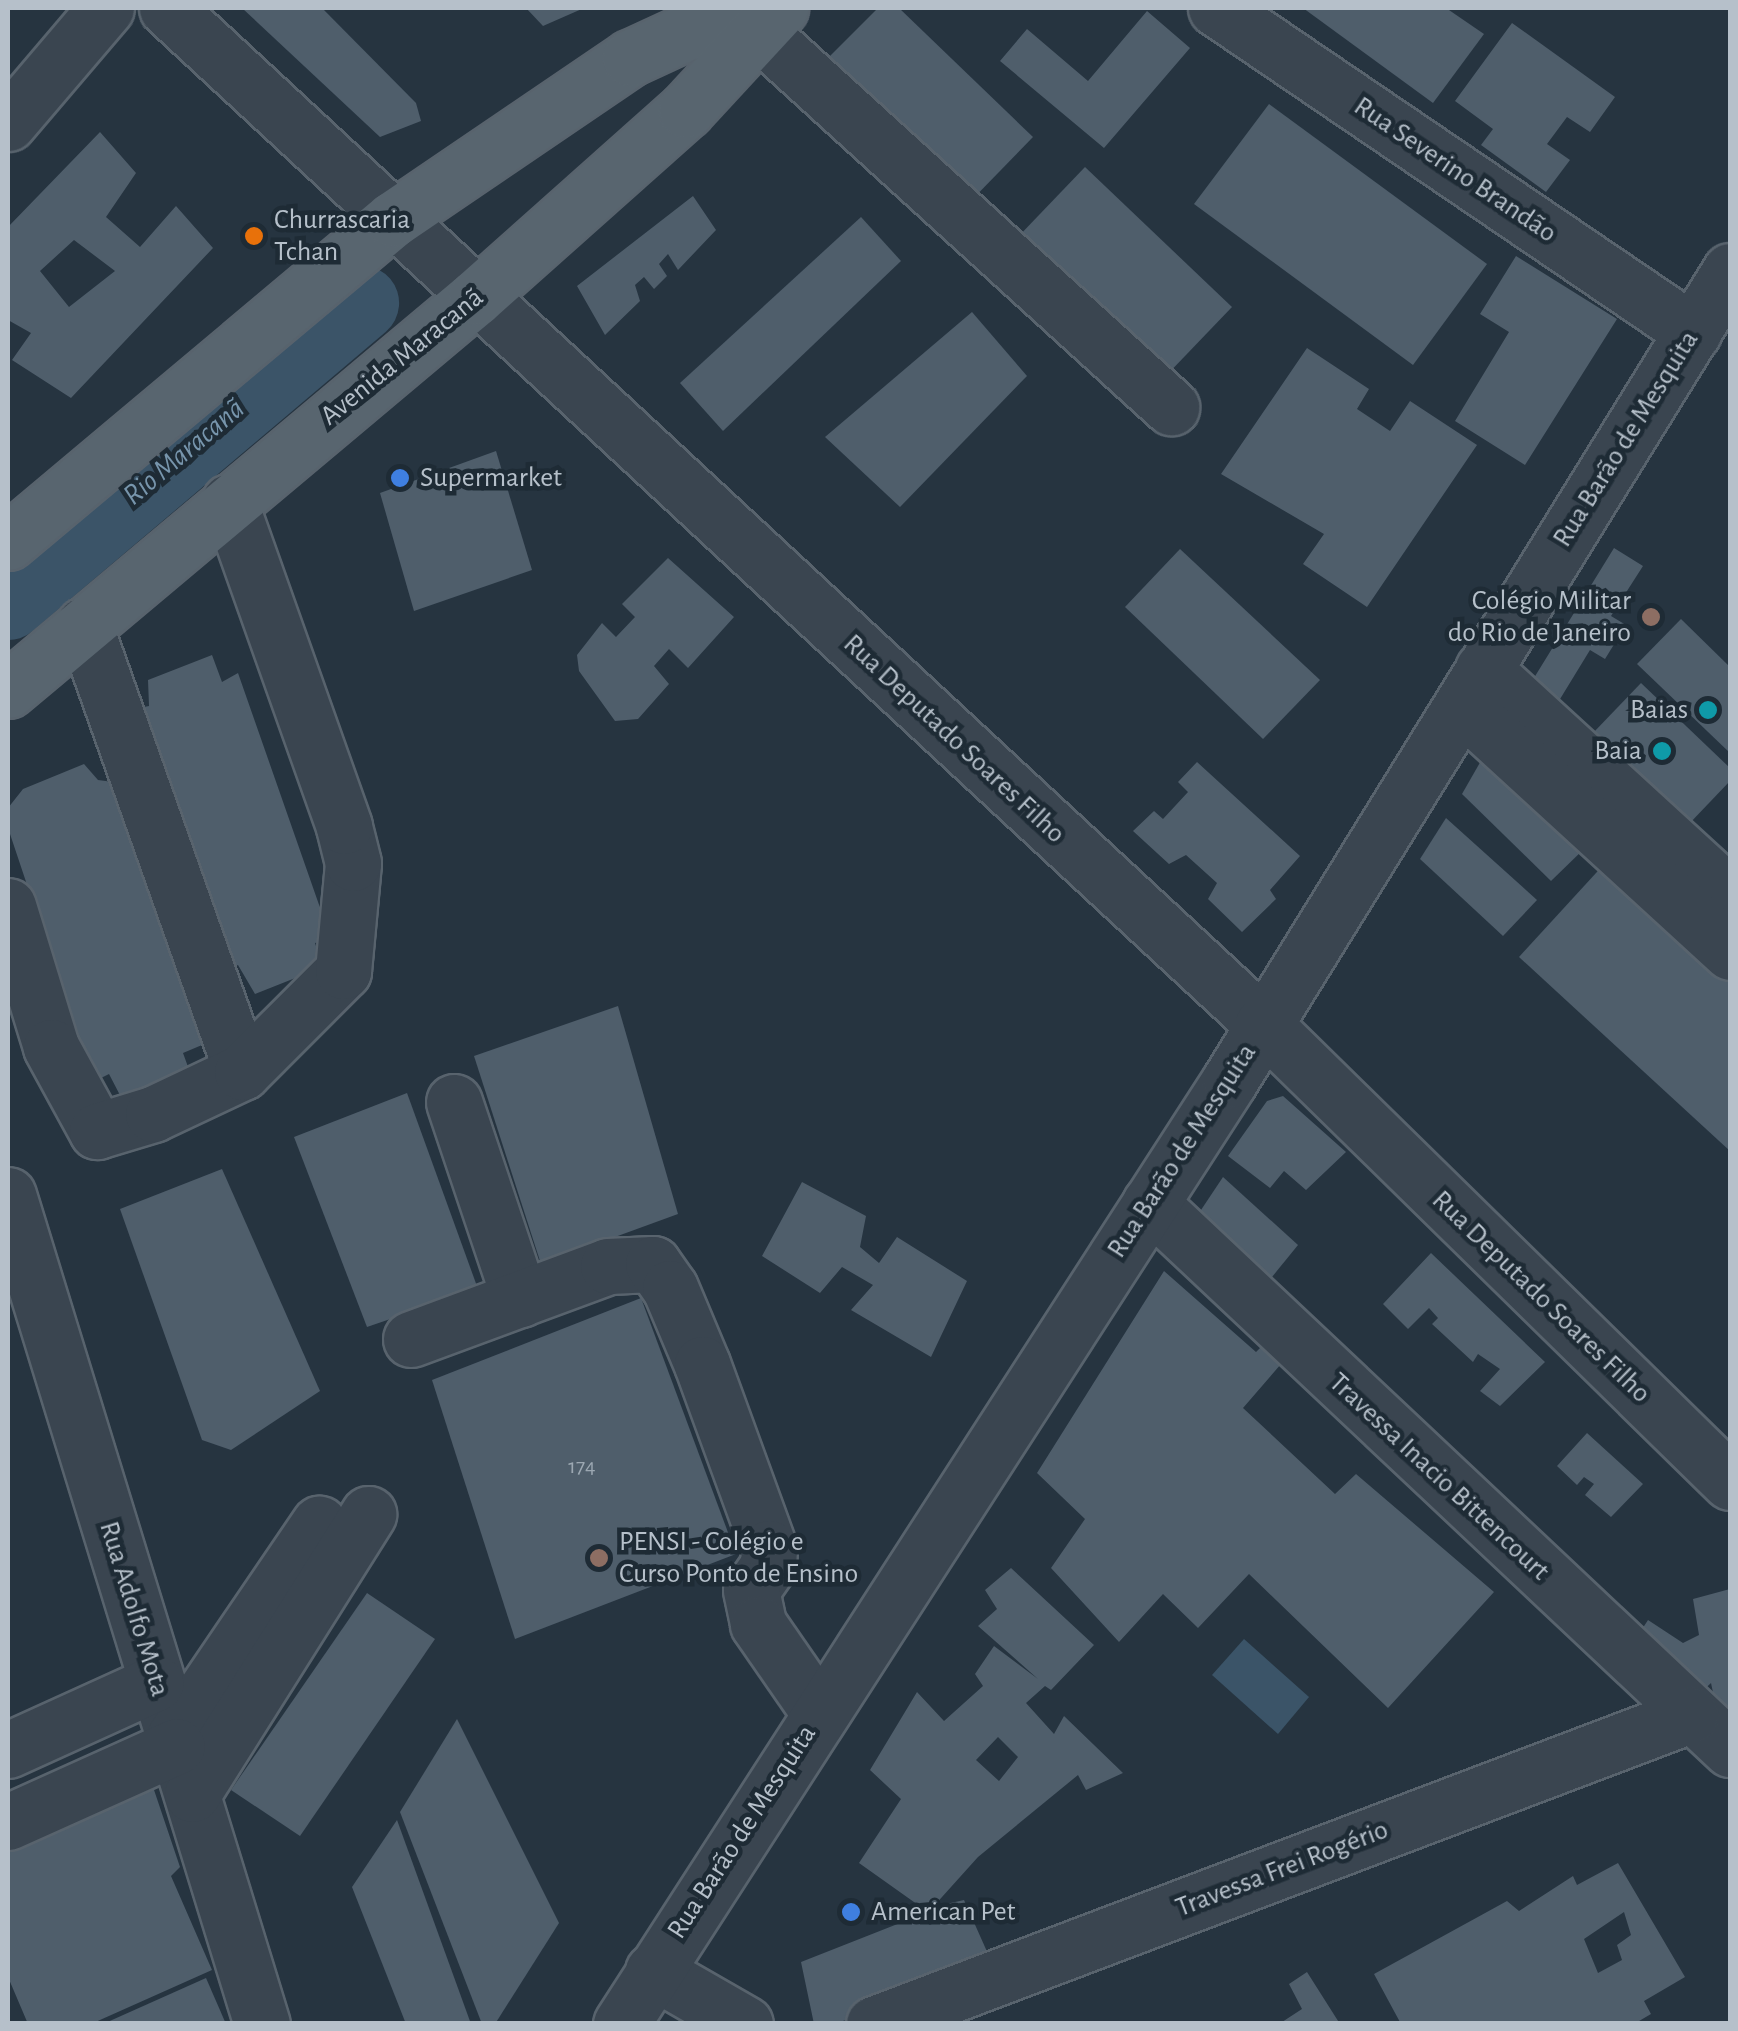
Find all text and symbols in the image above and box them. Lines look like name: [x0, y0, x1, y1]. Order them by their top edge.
street label: Rua Severino Brandão: [1347, 90, 1563, 250]
place label: Churrascaria Tchan: [274, 203, 410, 269]
marker: Churrascaria Tchan: [243, 225, 265, 247]
street label: Avenida Maracanã: [314, 281, 490, 433]
street label: Rua Barão de Mesquita: [1546, 325, 1706, 553]
water label: Rio Maracanã: [116, 391, 252, 513]
place label: Supermarket: [420, 461, 562, 495]
marker: Supermarket: [389, 467, 411, 489]
place label: Colégio Militar do Rio de Janeiro: [1448, 584, 1631, 650]
marker: Colégio Militar do Rio de Janeiro: [1640, 606, 1662, 628]
street label: Rua Deputado Soares Filho: [836, 627, 1072, 851]
place label: Baias: [1630, 693, 1688, 727]
marker: Baias: [1697, 699, 1719, 721]
place label: Baia: [1594, 734, 1642, 768]
marker: Baia: [1651, 740, 1673, 762]
street label: Rua Barão de Mesquita: [1100, 1038, 1264, 1264]
street label: Rua Deputado Soares Filho: [1425, 1184, 1657, 1410]
street label: Travessa Inacio Bittencourt: [1322, 1366, 1556, 1588]
house number: 174: [568, 1454, 596, 1480]
street label: Rua Adolfo Mota: [91, 1517, 177, 1701]
place label: PENSI - Colégio e Curso Ponto de Ensino: [619, 1525, 858, 1591]
marker: PENSI - Colégio e Curso Ponto de Ensino: [588, 1547, 610, 1569]
street label: Rua Barão de Mesquita: [660, 1719, 824, 1945]
street label: Travessa Frei Rogério: [1171, 1813, 1393, 1925]
place label: American Pet: [871, 1895, 1015, 1929]
marker: American Pet: [840, 1901, 862, 1923]

